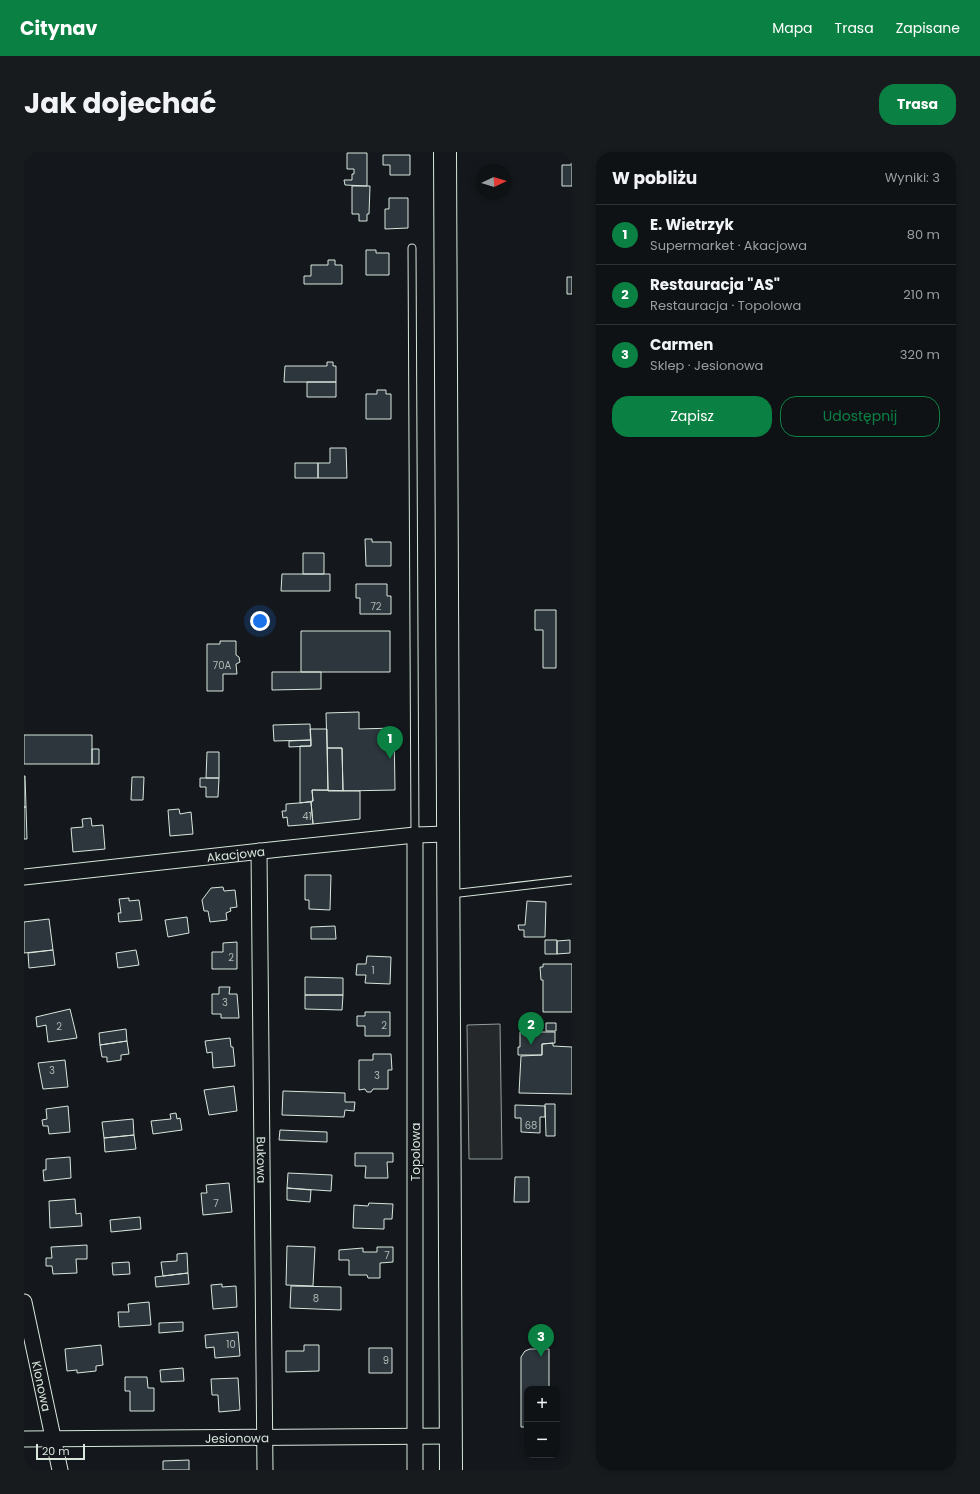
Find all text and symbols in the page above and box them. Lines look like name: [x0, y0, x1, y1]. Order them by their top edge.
text: Citynav: [20, 15, 97, 42]
text: Mapa: [772, 18, 813, 38]
text: Trasa: [835, 18, 874, 38]
text: Zapisane: [896, 18, 960, 38]
text: Jak dojechać: [24, 84, 217, 123]
button: Trasa: [879, 84, 956, 125]
north arrow: [476, 164, 512, 200]
text: W pobliżu: [612, 166, 697, 190]
text: Wyniki: 3: [885, 168, 940, 187]
text: E. Wietrzyk: [650, 214, 734, 235]
text: 1: [623, 225, 627, 244]
text: 80 m: [907, 225, 940, 244]
text: Supermarket · Akacjowa: [650, 236, 807, 255]
text: Restauracja "AS": [650, 274, 780, 295]
text: 2: [621, 285, 629, 304]
text: 210 m: [903, 285, 940, 304]
text: Restauracja · Topolowa: [650, 296, 801, 315]
text: Carmen: [650, 334, 713, 355]
text: 3: [621, 345, 629, 364]
text: 320 m: [900, 345, 940, 364]
text: Sklep · Jesionowa: [650, 356, 763, 375]
button: Zapisz: [612, 396, 772, 437]
button: Udostępnij: [780, 396, 940, 437]
house number: 72: [370, 599, 382, 614]
your location: [250, 611, 270, 631]
house number: 70A: [213, 658, 231, 673]
pin: 1: [377, 726, 403, 759]
house number: 41: [302, 809, 312, 824]
street label: Akacjowa: [206, 842, 266, 865]
house number: 2: [228, 950, 234, 965]
house number: 1: [371, 963, 375, 978]
house number: 3: [222, 995, 228, 1010]
pin: 2: [518, 1012, 544, 1045]
house number: 2: [381, 1018, 387, 1033]
house number: 2: [56, 1019, 62, 1034]
house number: 3: [49, 1063, 55, 1078]
house number: 3: [374, 1068, 380, 1083]
house number: 68: [525, 1118, 537, 1133]
street label: Topolowa: [407, 1123, 424, 1181]
street label: Bukowa: [253, 1136, 271, 1184]
house number: 7: [213, 1196, 219, 1211]
house number: 7: [384, 1248, 390, 1263]
house number: 8: [313, 1291, 319, 1306]
pin: 3: [528, 1324, 554, 1357]
house number: 10: [226, 1337, 236, 1352]
house number: 9: [383, 1353, 389, 1368]
street label: Klonowa: [28, 1359, 56, 1413]
map controls: [524, 1386, 560, 1458]
button: +: [524, 1386, 560, 1422]
button: −: [524, 1422, 560, 1458]
street label: Jesionowa: [205, 1429, 269, 1446]
scale bar: [36, 1442, 85, 1461]
text: 20 m: [42, 1443, 70, 1459]

